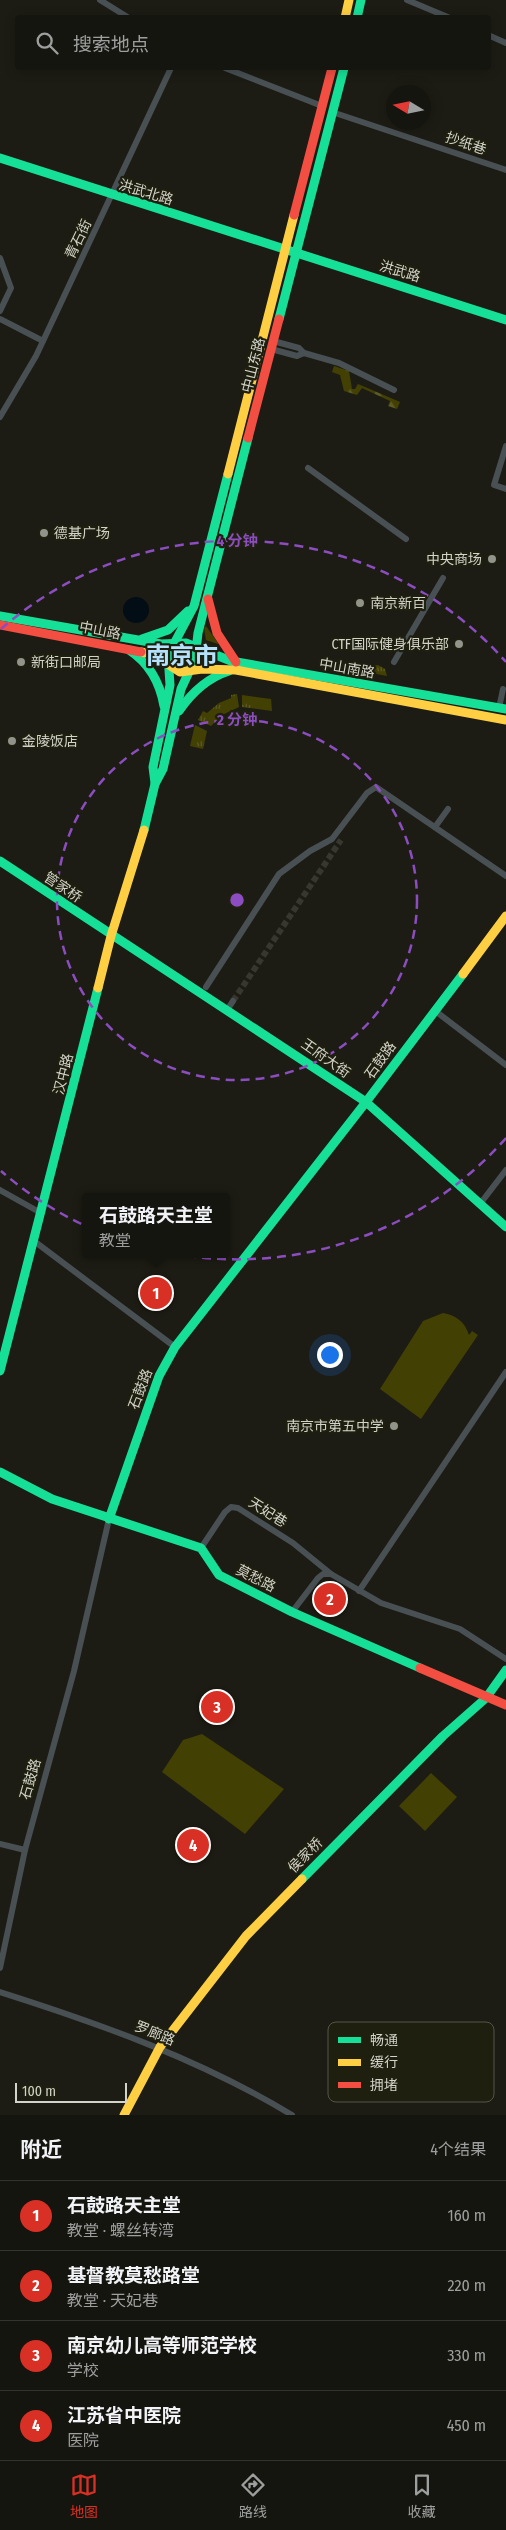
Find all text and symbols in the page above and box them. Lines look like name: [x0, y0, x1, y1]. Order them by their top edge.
search box: [15, 15, 491, 70]
icon: search: [33, 29, 61, 57]
text: 搜索地点: [73, 33, 149, 56]
north arrow: [386, 85, 431, 130]
street label: 抄纸巷: [443, 129, 488, 158]
street label: 洪武北路: [117, 176, 175, 209]
street label: 青石街: [62, 217, 95, 262]
street label: 洪武路: [377, 257, 422, 286]
street label: 中山东路: [238, 336, 269, 394]
place label: 德基广场: [54, 525, 110, 542]
marker: 德基广场: [38, 527, 50, 539]
text: 4 分钟: [217, 532, 257, 550]
place label: 中央商场: [426, 551, 482, 568]
marker: 中央商场: [486, 553, 498, 565]
place label: 南京新百: [370, 595, 426, 612]
marker: 南京新百: [354, 597, 366, 609]
street label: 中山路: [78, 618, 122, 643]
place label: CTF国际健身俱乐部: [331, 636, 449, 653]
marker: CTF国际健身俱乐部: [453, 638, 465, 650]
district label: 南京市: [146, 642, 218, 670]
place label: 新街口邮局: [31, 654, 101, 671]
street label: 中山南路: [318, 655, 376, 682]
marker: 新街口邮局: [15, 656, 27, 668]
text: 2 分钟: [216, 711, 257, 729]
place label: 金陵饭店: [22, 733, 78, 750]
marker: 金陵饭店: [6, 735, 18, 747]
street label: 管家桥: [41, 869, 85, 906]
centre of rings: [228, 891, 246, 909]
street label: 王府大街: [298, 1035, 354, 1081]
street label: 石鼓路: [361, 1038, 400, 1082]
street label: 汉中路: [50, 1052, 77, 1097]
popup: [82, 1193, 230, 1258]
text: 石鼓路天主堂: [99, 1204, 213, 1227]
text: 教堂: [99, 1231, 131, 1250]
pin: 1: [140, 1274, 172, 1312]
your location: [317, 1342, 343, 1368]
street label: 石鼓路: [125, 1367, 156, 1412]
place label: 南京市第五中学: [286, 1418, 384, 1435]
marker: 南京市第五中学: [388, 1420, 400, 1432]
street label: 天妃巷: [245, 1494, 290, 1531]
street label: 莫愁路: [233, 1561, 278, 1596]
pin: 2: [314, 1580, 346, 1618]
pin: 3: [201, 1688, 233, 1726]
street label: 石鼓路: [17, 1757, 44, 1802]
pin: 4: [177, 1826, 209, 1864]
street label: 侯家桥: [284, 1834, 326, 1876]
street label: 罗廊路: [132, 2018, 177, 2049]
legend: [328, 2022, 494, 2102]
text: 畅通: [370, 2032, 398, 2049]
text: 缓行: [370, 2054, 398, 2071]
text: 拥堵: [370, 2077, 398, 2094]
scale bar: [15, 2080, 128, 2103]
text: 100 m: [22, 2083, 56, 2100]
text: 附近: [20, 2137, 62, 2163]
text: 4个结果: [430, 2140, 486, 2159]
text: 石鼓路天主堂: [67, 2194, 181, 2217]
text: 1: [33, 2206, 39, 2225]
text: 160 m: [447, 2206, 486, 2225]
text: 教堂 · 螺丝转湾: [67, 2221, 174, 2240]
text: 基督教莫愁路堂: [67, 2264, 200, 2287]
text: 2: [32, 2276, 40, 2295]
text: 220 m: [447, 2276, 486, 2295]
text: 教堂 · 天妃巷: [67, 2291, 158, 2310]
text: 南京幼儿高等师范学校: [67, 2334, 257, 2357]
text: 3: [32, 2346, 40, 2365]
text: 330 m: [447, 2346, 486, 2365]
text: 学校: [67, 2361, 99, 2380]
text: 江苏省中医院: [67, 2404, 181, 2427]
text: 4: [32, 2416, 40, 2435]
text: 450 m: [447, 2416, 486, 2435]
text: 医院: [67, 2431, 99, 2450]
tab: 地图: [70, 2471, 98, 2521]
tab: 路线: [239, 2471, 267, 2521]
tab: 收藏: [408, 2471, 436, 2521]

